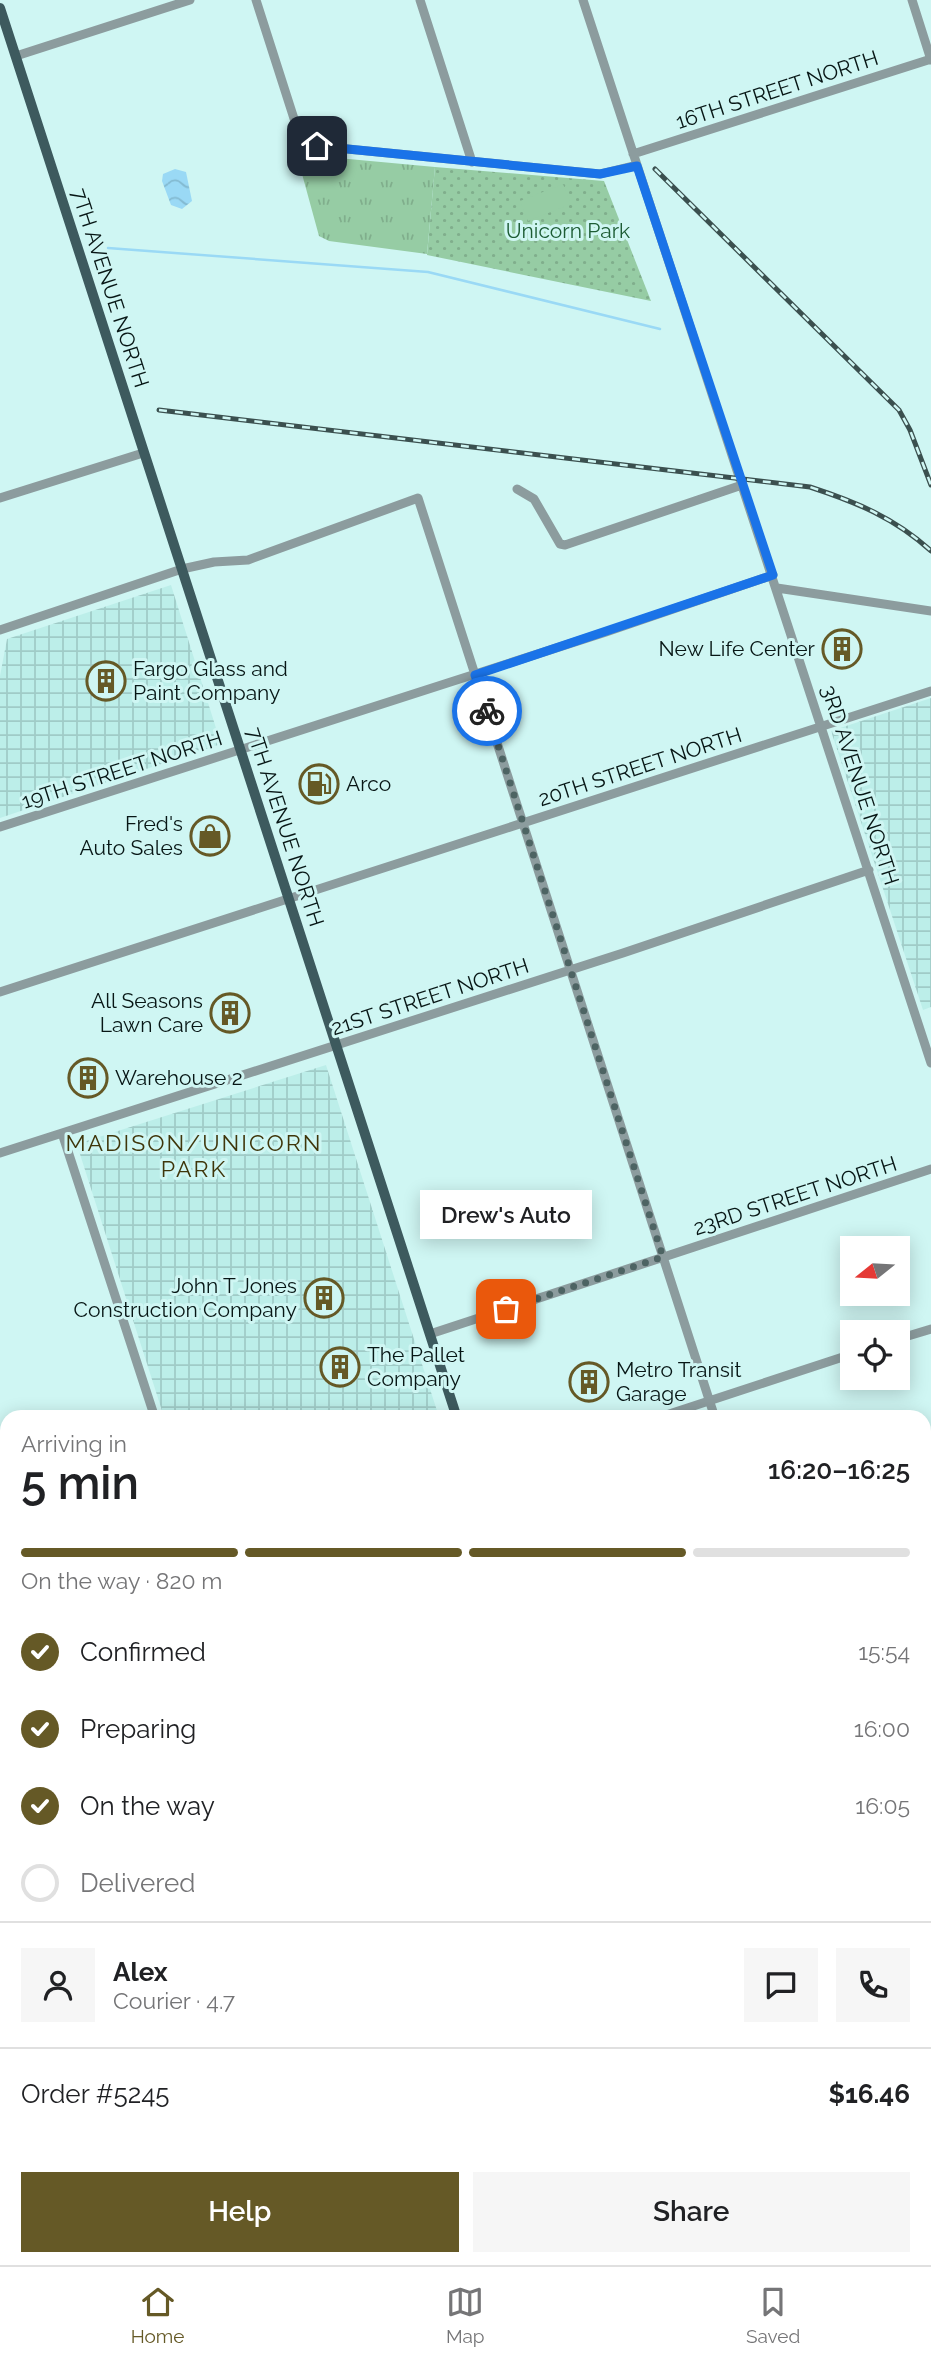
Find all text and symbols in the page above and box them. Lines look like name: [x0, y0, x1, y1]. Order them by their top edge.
street label: 16TH STREET NORTH: [672, 45, 881, 134]
pin: [287, 116, 347, 176]
icon: home: [298, 127, 336, 165]
street label: 7TH AVENUE NORTH: [66, 185, 155, 391]
park label: Unicorn Park: [506, 218, 630, 243]
building icon: New Life Center: [821, 628, 863, 670]
place label: New Life Center: [659, 636, 816, 661]
place label: Fargo Glass and Paint Company: [133, 656, 288, 705]
building icon: Fargo Glass and Paint Company: [85, 660, 127, 702]
courier: [452, 676, 522, 746]
street label: 3RD AVENUE NORTH: [816, 682, 905, 888]
icon: bike: [468, 692, 506, 730]
street label: 20TH STREET NORTH: [535, 722, 745, 811]
street label: 7TH AVENUE NORTH: [241, 724, 330, 930]
street label: 19TH STREET NORTH: [18, 725, 225, 814]
fuel station icon: Arco: [298, 763, 340, 805]
place label: Arco: [346, 771, 391, 796]
place label: Fred's Auto Sales: [79, 811, 183, 860]
shop icon: Fred's Auto Sales: [189, 815, 231, 857]
street label: 21ST STREET NORTH: [328, 953, 532, 1040]
place label: All Seasons Lawn Care: [91, 988, 203, 1037]
building icon: All Seasons Lawn Care: [209, 992, 251, 1034]
building icon: Warehouse 2: [67, 1057, 109, 1099]
place label: Warehouse 2: [115, 1065, 243, 1090]
district label: MADISON/UNICORN PARK: [65, 1129, 323, 1182]
street label: 23RD STREET NORTH: [690, 1151, 900, 1240]
callout: Drew's Auto: [420, 1190, 592, 1239]
text: Drew's Auto: [441, 1201, 571, 1228]
north arrow: [840, 1236, 910, 1306]
map controls: [840, 1236, 910, 1390]
place label: John T Jones Construction Company: [74, 1273, 297, 1322]
building icon: John T Jones Construction Company: [303, 1277, 345, 1319]
pin: [476, 1279, 536, 1339]
icon: bag: [487, 1290, 525, 1328]
button: locate: [840, 1320, 910, 1390]
place label: The Pallet Company: [367, 1342, 465, 1391]
building icon: The Pallet Company: [319, 1346, 361, 1388]
place label: Metro Transit Garage: [616, 1357, 741, 1406]
building icon: Metro Transit Garage: [568, 1361, 610, 1403]
text: Arriving in: [21, 1430, 127, 1457]
text: 16:20–16:25: [768, 1455, 910, 1485]
text: 5 min: [21, 1456, 139, 1510]
text: On the way · 820 m: [21, 1567, 223, 1594]
icon: check: [21, 1633, 59, 1671]
text: Confirmed: [80, 1637, 206, 1667]
text: 15:54: [858, 1638, 910, 1665]
icon: check: [21, 1710, 59, 1748]
text: Preparing: [80, 1714, 196, 1744]
text: 16:00: [854, 1715, 910, 1742]
icon: check: [21, 1787, 59, 1825]
text: On the way: [80, 1791, 215, 1821]
text: 16:05: [855, 1792, 910, 1819]
text: Delivered: [80, 1868, 195, 1898]
button: person: [21, 1948, 95, 2022]
button: chat: [744, 1948, 818, 2022]
button: phone: [836, 1948, 910, 2022]
text: Alex: [113, 1957, 168, 1987]
text: Courier · 4.7: [113, 1987, 235, 2014]
text: Order #5245: [21, 2079, 170, 2109]
text: $16.46: [828, 2079, 910, 2109]
button: Help: [21, 2172, 459, 2252]
button: Share: [473, 2172, 910, 2252]
tab: Home: [131, 2283, 184, 2347]
tab: Map: [446, 2283, 485, 2347]
tab: Saved: [746, 2283, 800, 2347]

